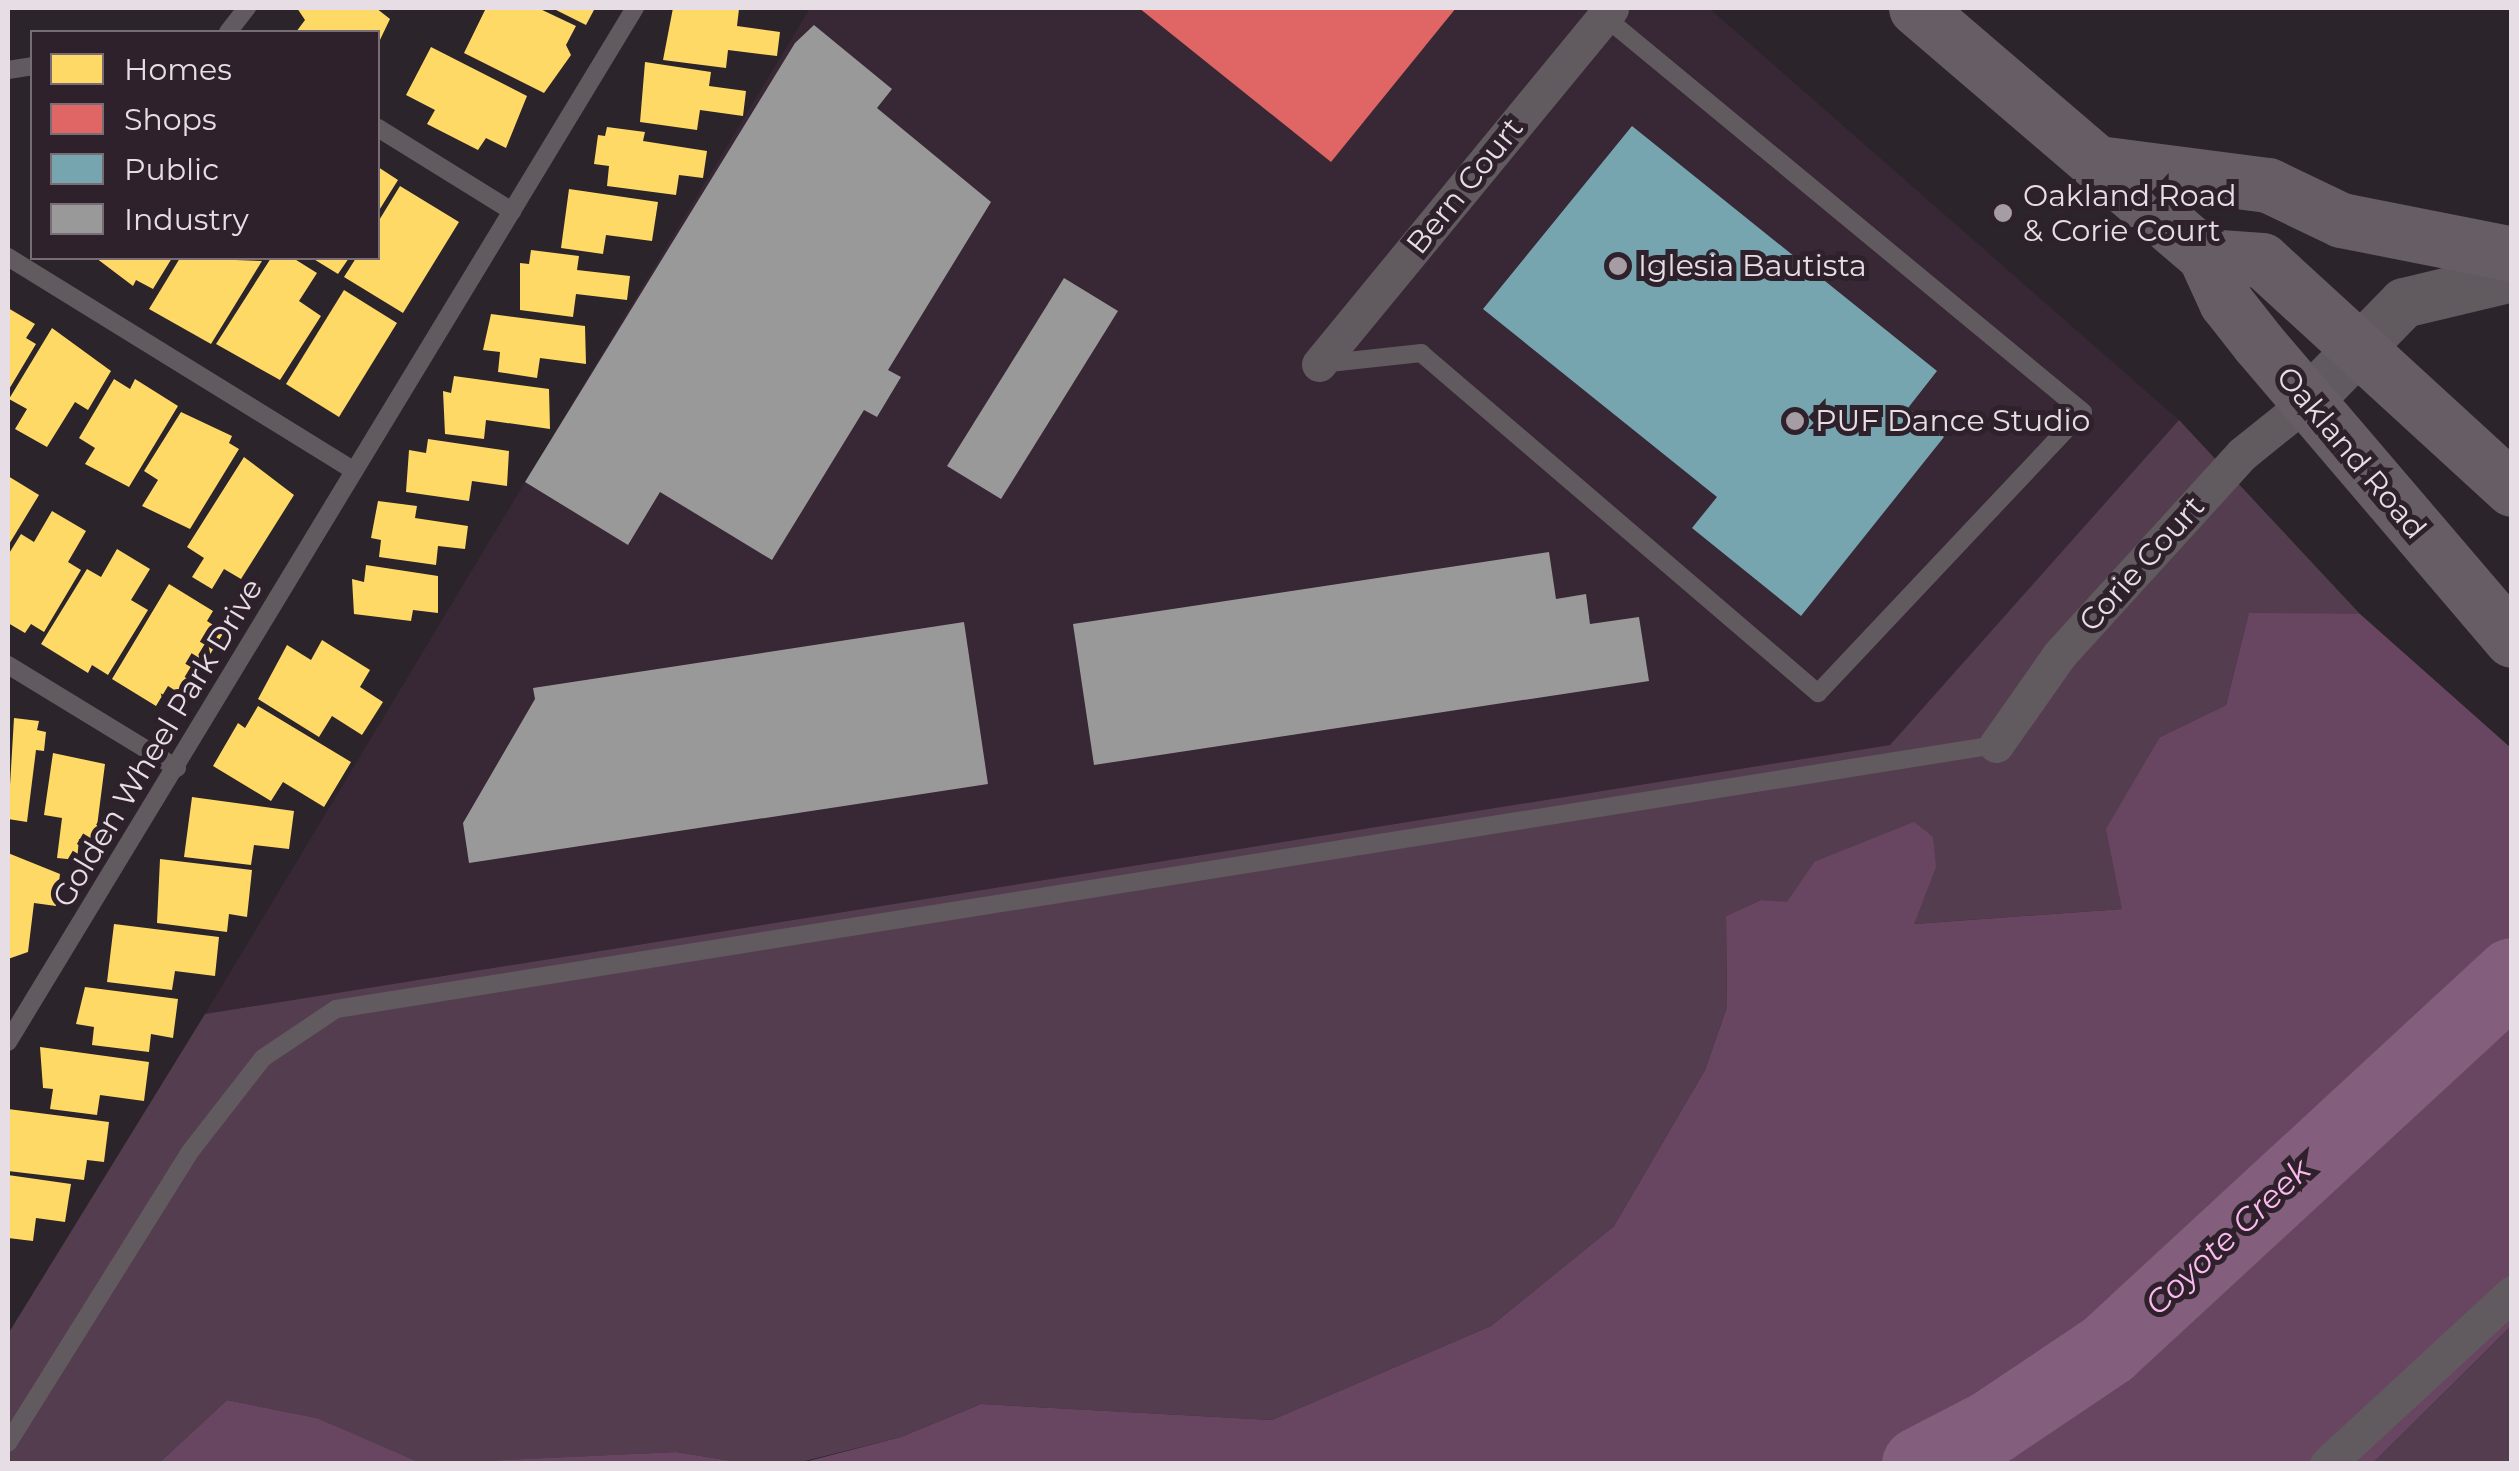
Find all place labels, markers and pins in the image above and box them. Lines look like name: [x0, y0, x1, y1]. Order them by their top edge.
place label: Oakland Road & Corie Court: [2023, 178, 2236, 248]
marker: Oakland Road & Corie Court: [1992, 202, 2014, 224]
place label: Iglesia Bautista: [1638, 248, 1867, 284]
marker: Iglesia Bautista: [1607, 255, 1629, 277]
place label: PUF Dance Studio: [1815, 403, 2090, 439]
marker: PUF Dance Studio: [1784, 410, 1806, 432]

